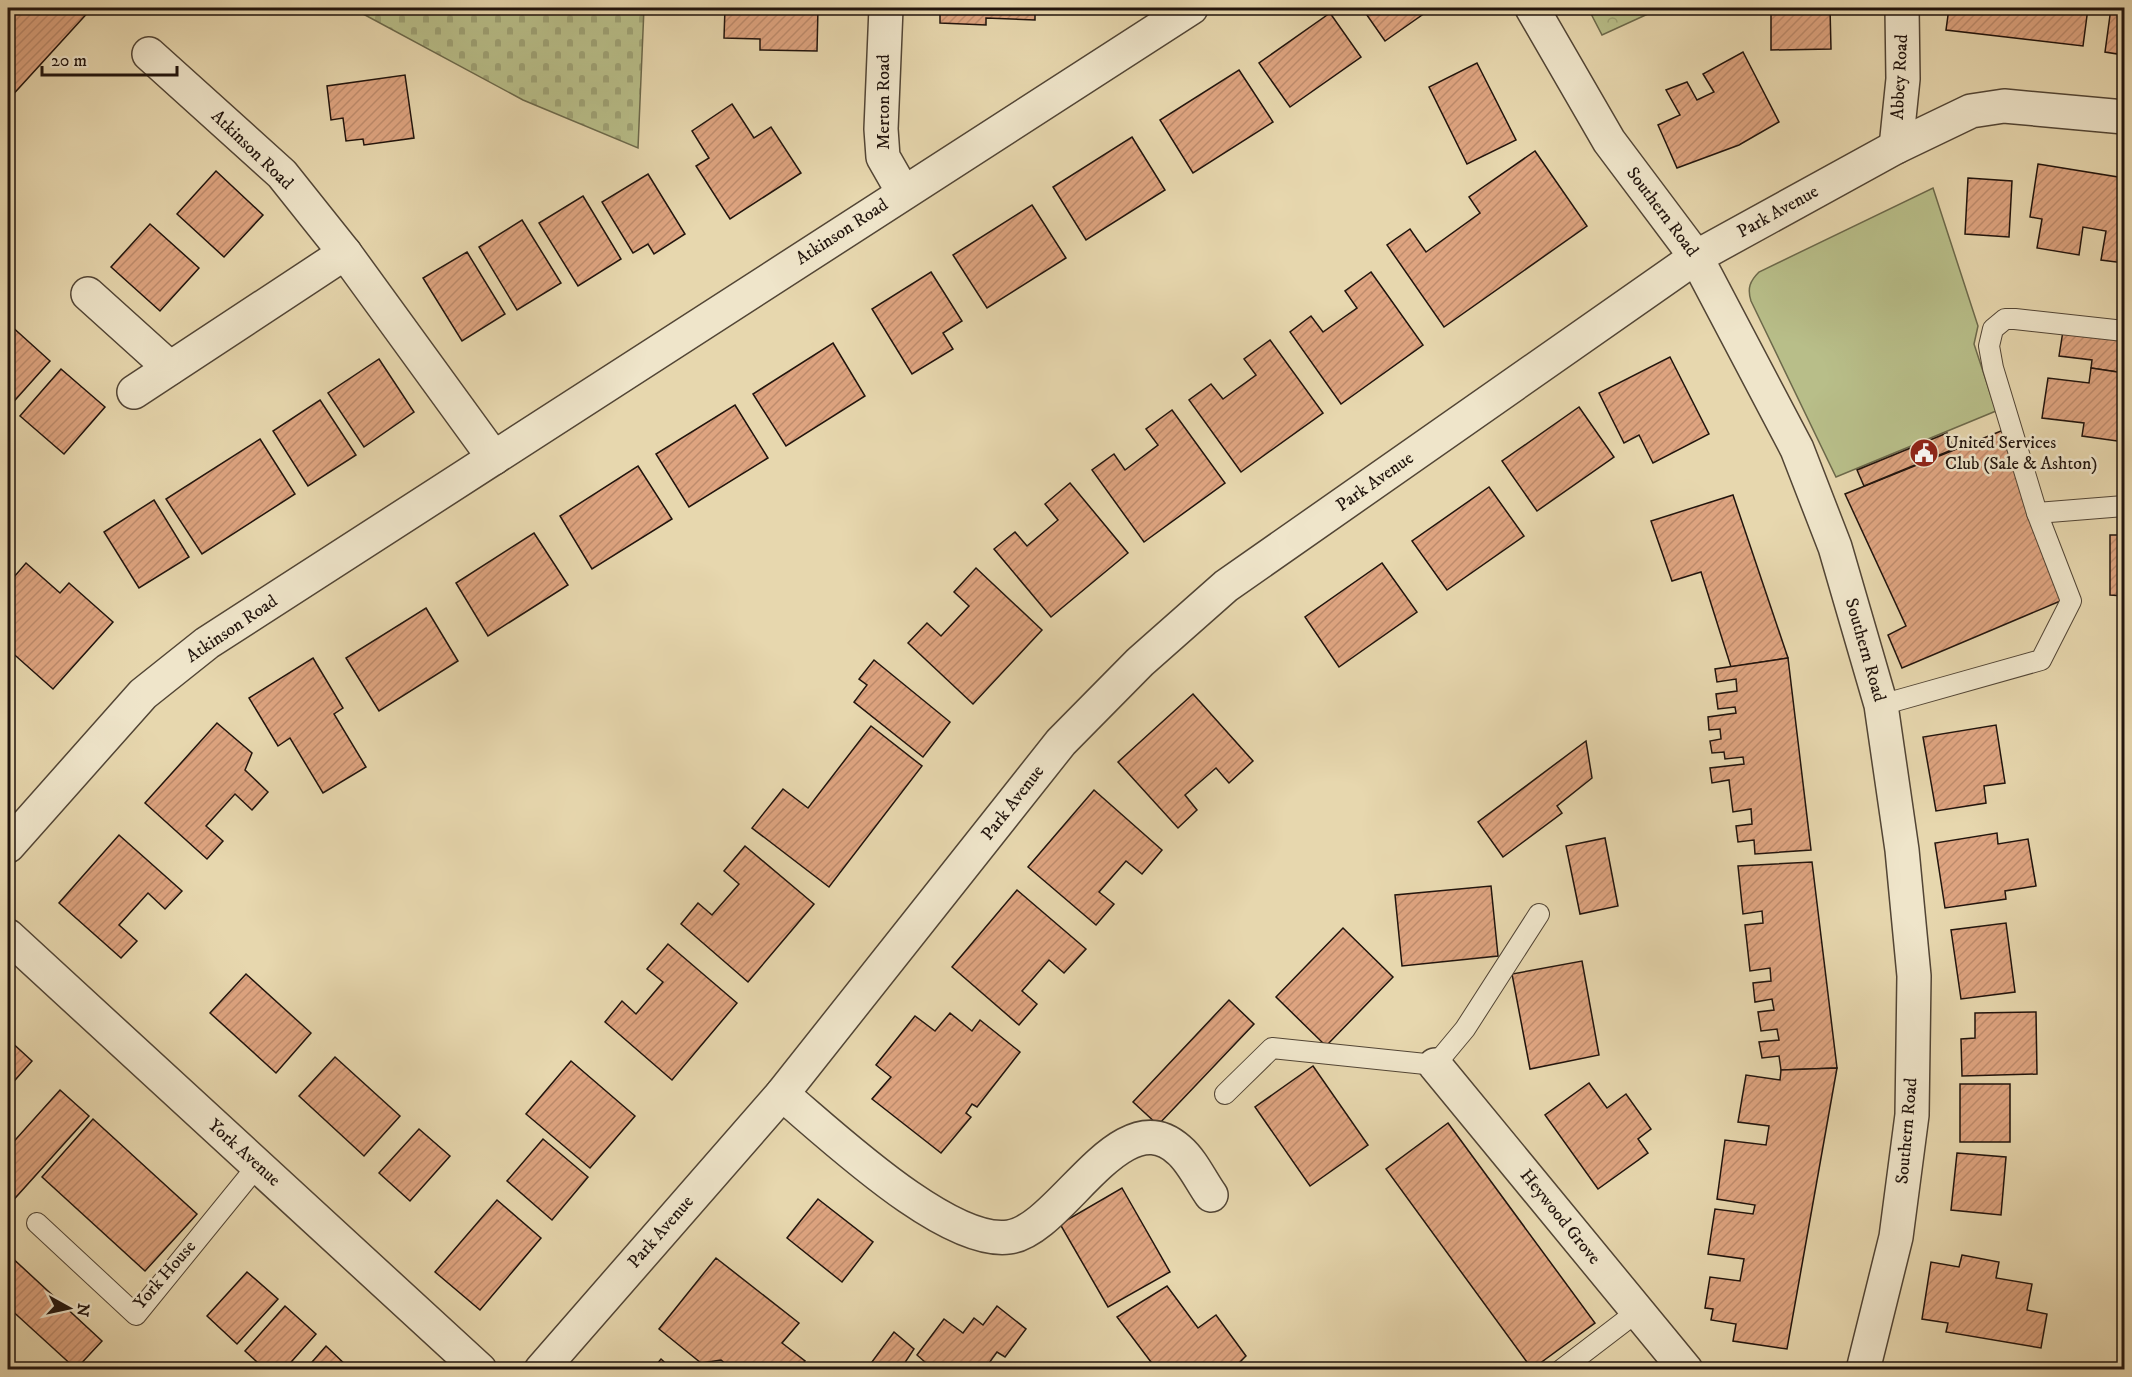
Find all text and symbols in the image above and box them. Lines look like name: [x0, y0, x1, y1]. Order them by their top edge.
street label: Abbey Road: [1887, 34, 1913, 120]
scale bar: [42, 39, 177, 77]
text: 20 m: [51, 50, 87, 72]
street label: Merton Road: [873, 54, 895, 150]
street label: Atkinson Road: [206, 105, 298, 195]
street label: Southern Road: [1621, 163, 1703, 261]
street label: Park Avenue: [1734, 181, 1822, 243]
street label: Atkinson Road: [792, 194, 892, 270]
place label: United Services Club (Sale & Ashton): [1945, 432, 2097, 475]
public building icon: United Services Club (Sale & Ashton): [1908, 437, 1940, 469]
street label: Park Avenue: [1332, 447, 1418, 517]
street label: Atkinson Road: [182, 590, 282, 668]
street label: Southern Road: [1840, 596, 1890, 704]
street label: Park Avenue: [977, 761, 1049, 845]
street label: Southern Road: [1891, 1077, 1923, 1185]
street label: York Avenue: [203, 1115, 285, 1191]
street label: Heywood Grove: [1515, 1165, 1605, 1269]
street label: Park Avenue: [623, 1191, 699, 1273]
street label: York House: [129, 1236, 201, 1314]
north arrow: [39, 1278, 99, 1338]
text: N: [72, 1302, 94, 1318]

